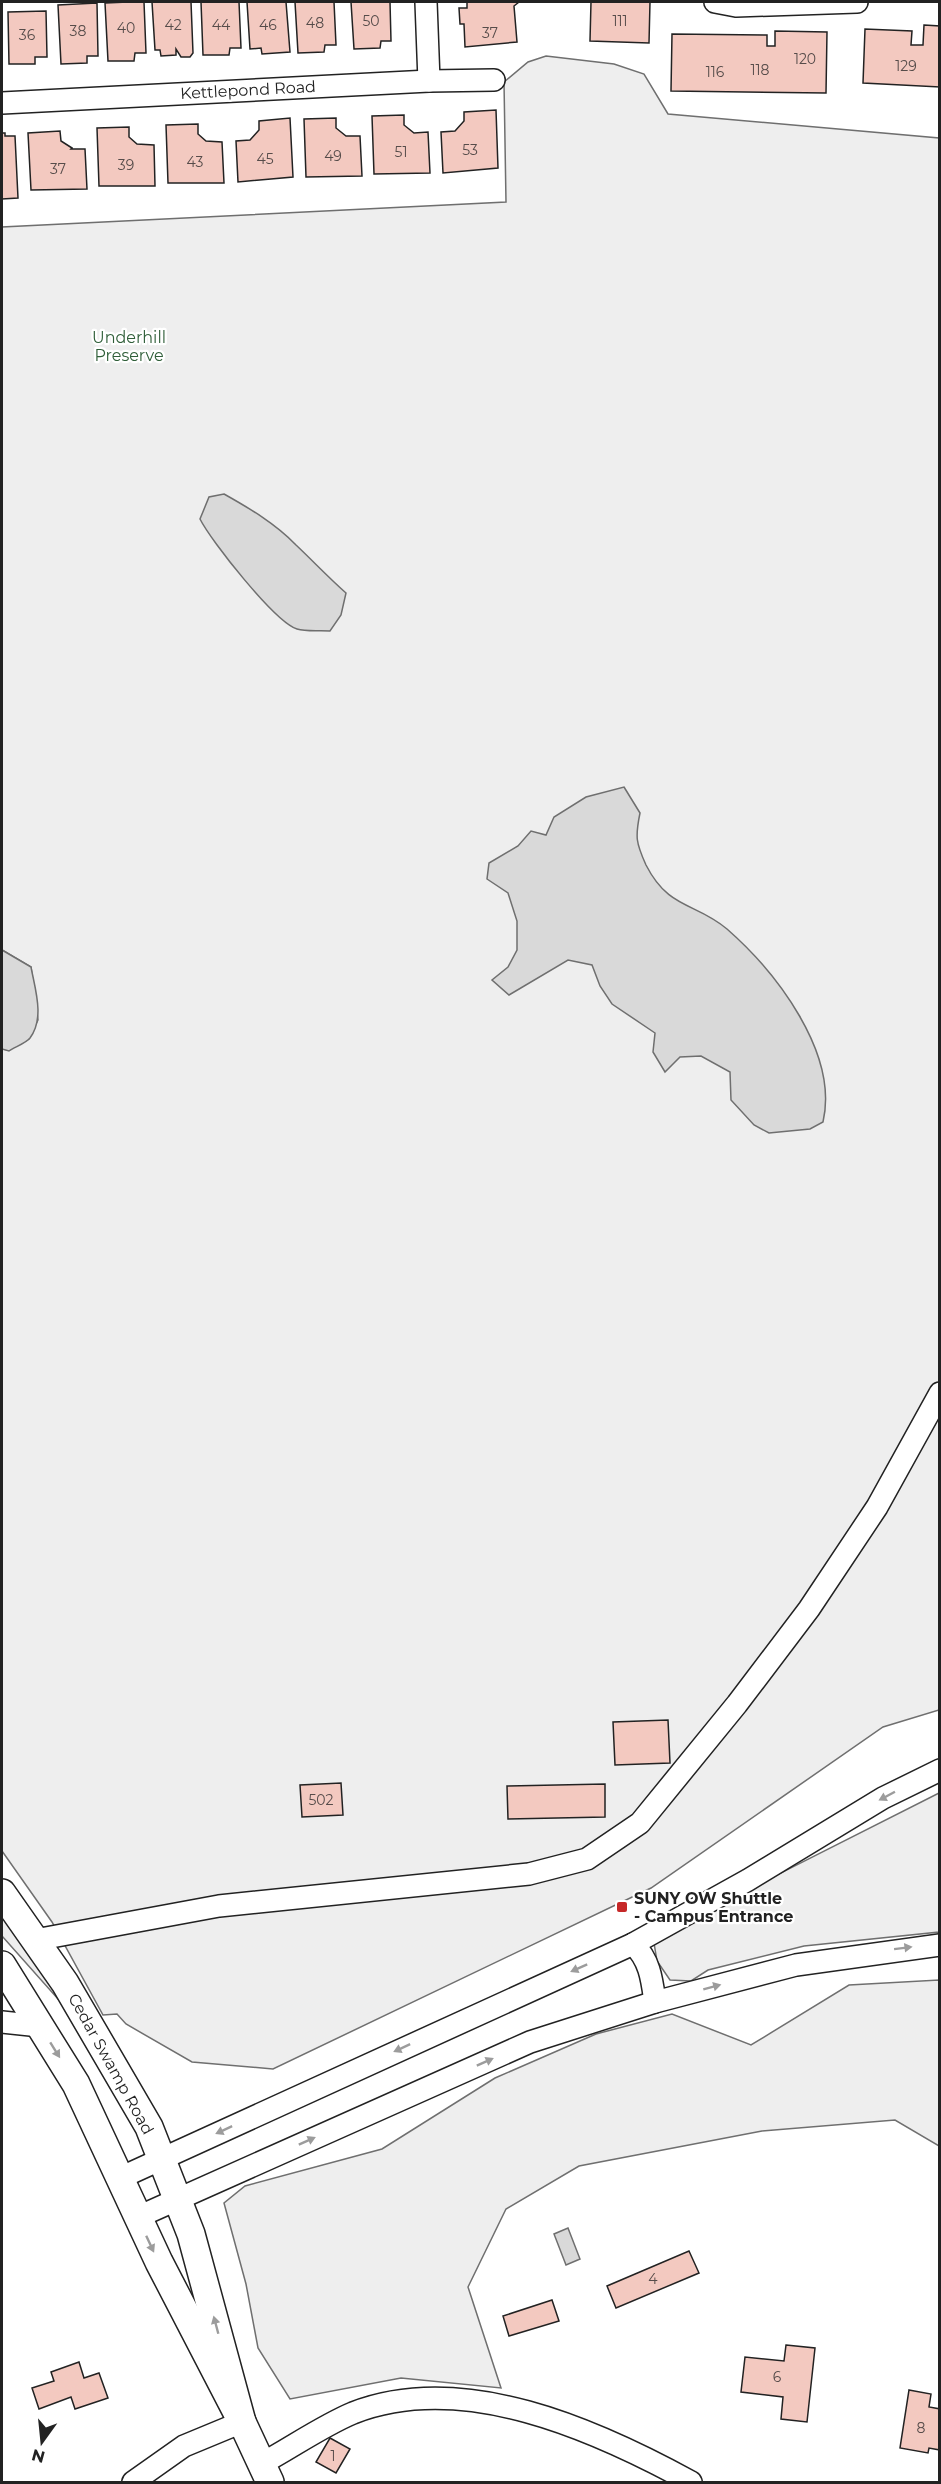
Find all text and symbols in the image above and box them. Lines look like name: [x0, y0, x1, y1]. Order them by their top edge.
house number: 50: [362, 12, 380, 30]
house number: 111: [612, 12, 628, 30]
house number: 48: [306, 14, 324, 32]
house number: 42: [164, 16, 182, 34]
house number: 44: [212, 16, 231, 34]
house number: 46: [259, 16, 277, 34]
house number: 40: [117, 19, 135, 37]
house number: 38: [70, 22, 86, 40]
house number: 37: [482, 24, 498, 42]
house number: 36: [19, 26, 36, 44]
house number: 120: [794, 50, 816, 68]
house number: 129: [895, 57, 917, 75]
house number: 118: [750, 61, 770, 79]
house number: 116: [706, 63, 725, 81]
street label: Kettlepond Road: [180, 77, 316, 103]
house number: 53: [462, 141, 478, 159]
house number: 51: [395, 143, 407, 161]
house number: 49: [324, 147, 342, 165]
house number: 45: [256, 150, 274, 168]
house number: 43: [187, 153, 204, 171]
house number: 39: [118, 156, 134, 174]
house number: 37: [50, 160, 66, 178]
park label: Underhill Preserve: [92, 328, 166, 365]
house number: 502: [308, 1791, 334, 1809]
one-way arrow: [879, 1791, 896, 1801]
place label: SUNY OW Shuttle - Campus Entrance: [634, 1889, 793, 1926]
marker: SUNY OW Shuttle - Campus Entrance: [615, 1900, 629, 1914]
one-way arrow: [893, 1944, 912, 1953]
one-way arrow: [570, 1963, 588, 1973]
one-way arrow: [703, 1982, 721, 1992]
street label: Cedar Swamp Road: [64, 1990, 158, 2138]
one-way arrow: [49, 2042, 61, 2058]
one-way arrow: [393, 2044, 410, 2053]
one-way arrow: [477, 2057, 494, 2066]
one-way arrow: [216, 2125, 233, 2134]
one-way arrow: [299, 2136, 316, 2145]
one-way arrow: [146, 2235, 155, 2252]
house number: 4: [648, 2270, 658, 2288]
one-way arrow: [210, 2316, 220, 2334]
house number: 6: [773, 2368, 782, 2386]
north arrow: [12, 2412, 72, 2472]
house number: 8: [917, 2419, 926, 2437]
text: N: [30, 2445, 47, 2467]
house number: 1: [330, 2447, 336, 2465]

